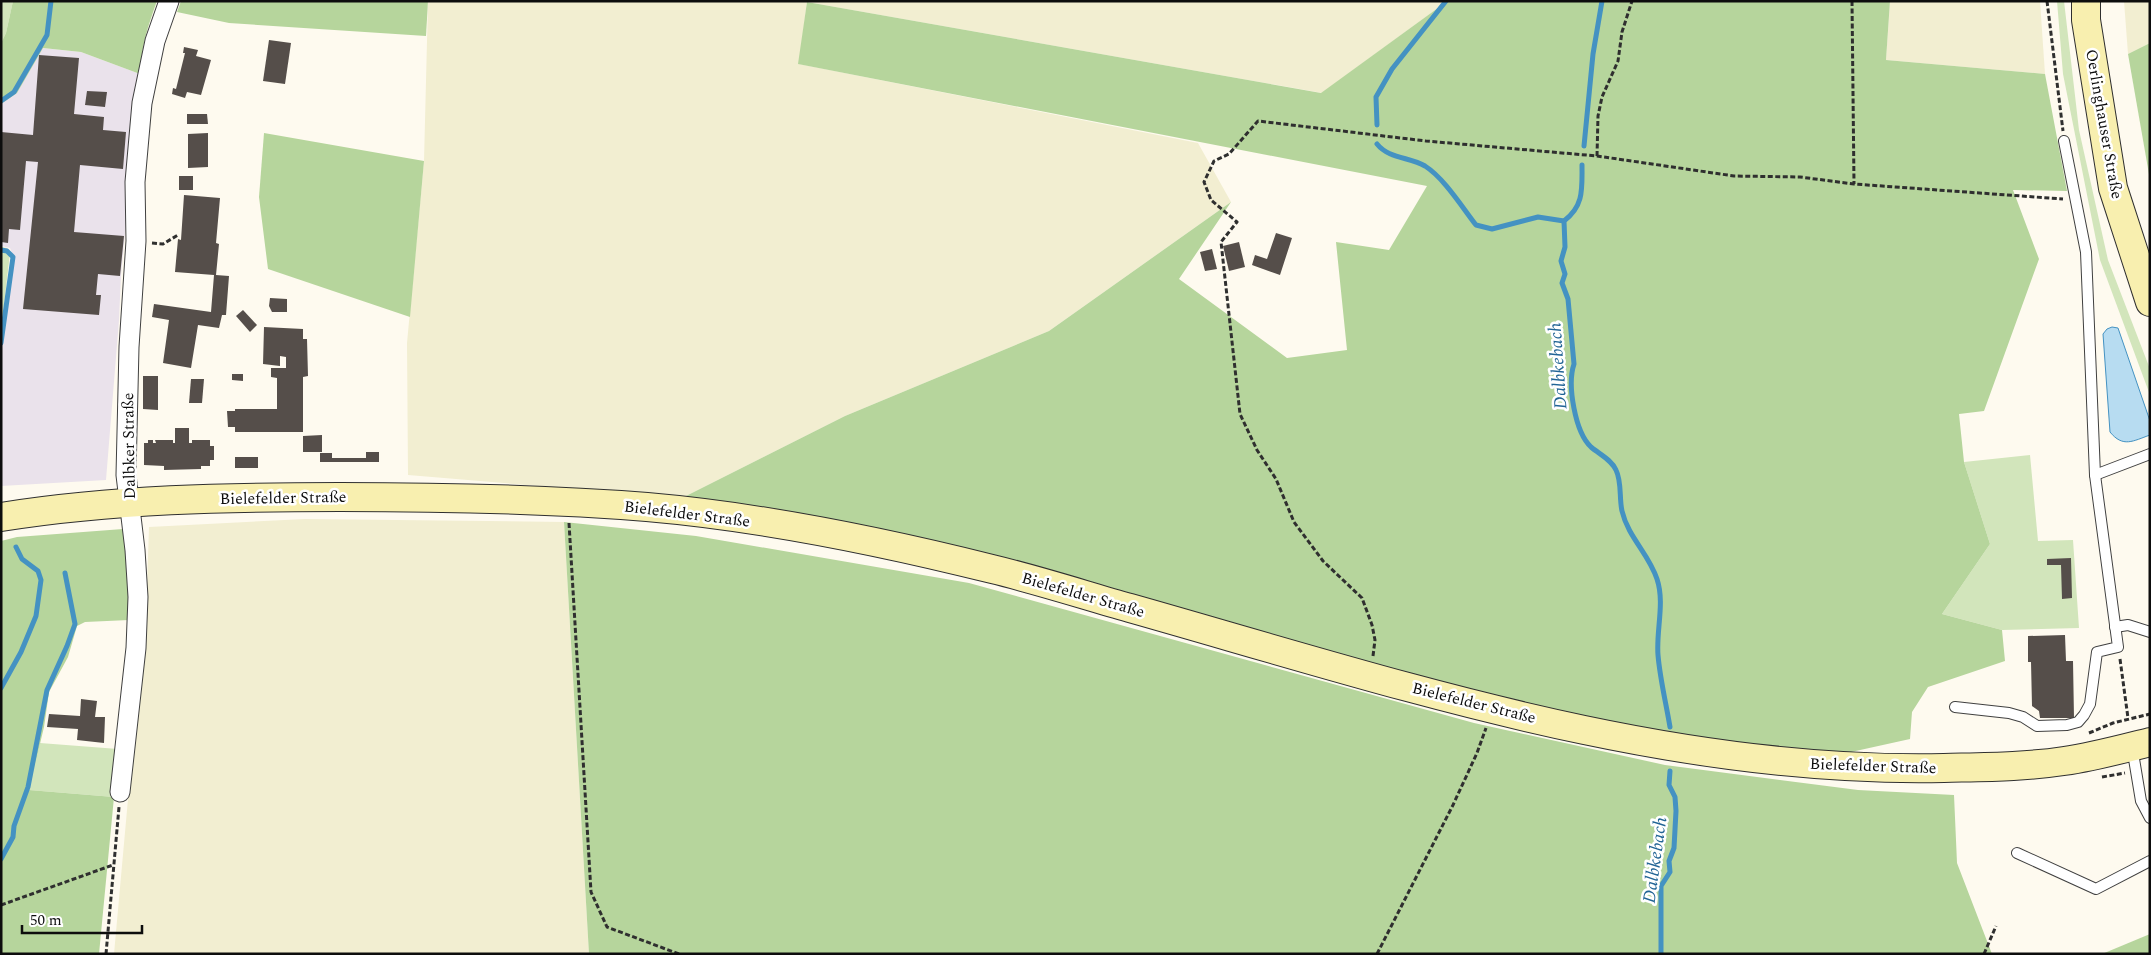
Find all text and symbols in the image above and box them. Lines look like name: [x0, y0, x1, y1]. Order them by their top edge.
street label: Oerlinghauser Straße: [2079, 47, 2129, 201]
water label: Dalbkebach: [1542, 322, 1574, 410]
street label: Dalbker Straße: [116, 392, 142, 500]
street label: Bielefelder Straße: [219, 485, 347, 511]
street label: Bielefelder Straße: [623, 494, 751, 534]
street label: Bielefelder Straße: [1019, 566, 1147, 624]
street label: Bielefelder Straße: [1410, 676, 1538, 730]
street label: Bielefelder Straße: [1809, 752, 1937, 780]
water label: Dalbkebach: [1636, 815, 1674, 905]
scale bar: [22, 902, 142, 934]
text: 50 m: [30, 909, 62, 932]

